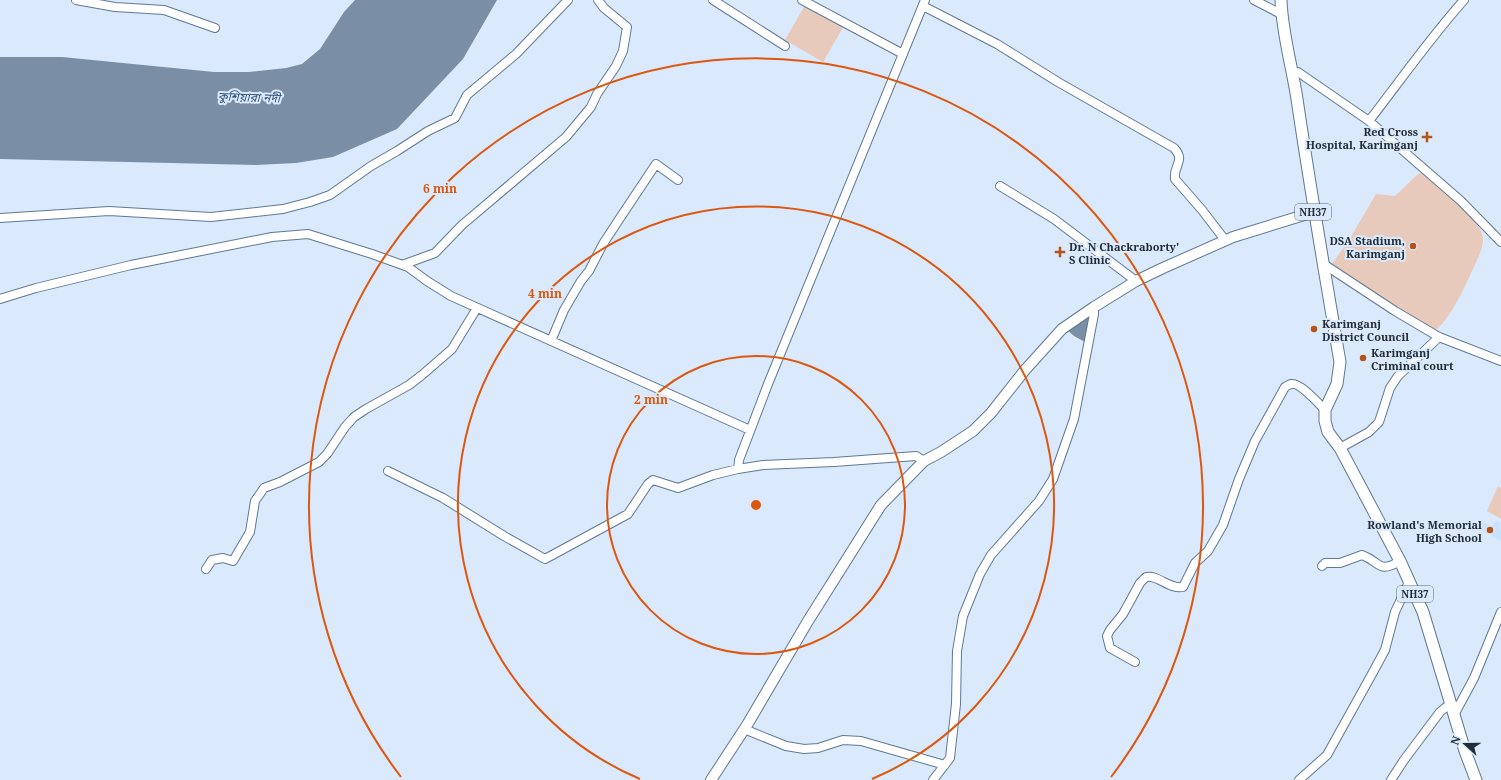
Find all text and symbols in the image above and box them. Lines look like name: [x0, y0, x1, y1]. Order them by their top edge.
water label: কুশিয়ারা নদী: [218, 87, 283, 107]
place label: Red Cross Hospital, Karimganj: [1306, 124, 1418, 152]
marker: Red Cross Hospital, Karimganj: [1421, 131, 1433, 143]
text: 6 min: [423, 180, 457, 197]
road number: NH37: [1295, 204, 1331, 220]
place label: DSA Stadium, Karimganj: [1329, 233, 1405, 261]
place label: Dr. N Chackraborty' S Clinic: [1069, 239, 1179, 267]
marker: DSA Stadium, Karimganj: [1408, 241, 1418, 251]
marker: Dr. N Chackraborty' S Clinic: [1054, 246, 1066, 258]
text: 4 min: [528, 285, 562, 302]
place label: Karimganj District Council: [1322, 316, 1409, 344]
marker: Karimganj District Council: [1309, 324, 1319, 334]
place label: Karimganj Criminal court: [1371, 345, 1454, 373]
marker: Karimganj Criminal court: [1358, 353, 1368, 363]
text: 2 min: [634, 391, 668, 408]
centre of rings: [749, 498, 763, 512]
place label: Rowland's Memorial High School: [1367, 517, 1482, 545]
marker: Rowland's Memorial High School: [1485, 525, 1495, 535]
road number: NH37: [1397, 586, 1433, 602]
north arrow: [1445, 724, 1485, 764]
text: N: [1447, 733, 1464, 747]

